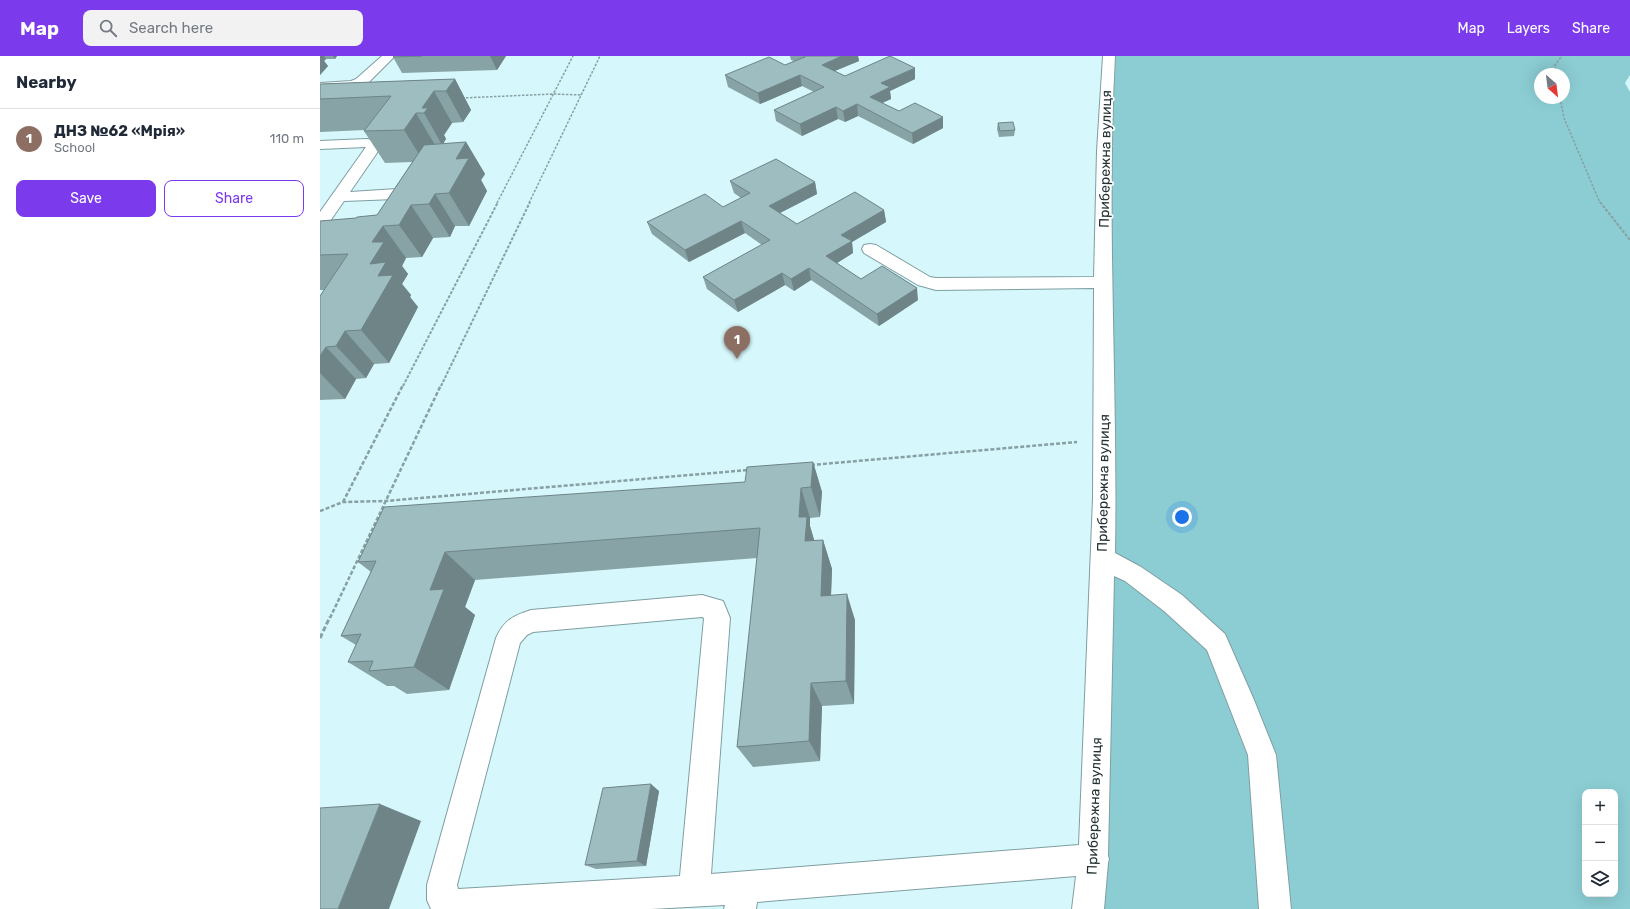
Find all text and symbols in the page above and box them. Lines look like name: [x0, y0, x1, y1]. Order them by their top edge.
search box: [83, 10, 363, 46]
text: Map: [20, 17, 59, 40]
icon: search: [97, 17, 119, 39]
text: Search here: [129, 19, 213, 37]
text: Map: [1458, 20, 1485, 37]
text: Layers: [1507, 20, 1550, 37]
text: Share: [1572, 20, 1610, 37]
north arrow: [1534, 68, 1570, 104]
text: Nearby: [16, 72, 77, 92]
street label: Прибережна вулиця: [1096, 90, 1115, 228]
text: ДНЗ №62 «Мрія»: [54, 122, 185, 140]
text: 1: [26, 131, 32, 146]
text: 110 m: [270, 131, 304, 146]
text: School: [54, 140, 95, 155]
button: Save: [16, 180, 156, 217]
button: Share: [164, 180, 304, 217]
pin: 1: [724, 326, 750, 359]
street label: Прибережна вулиця: [1094, 414, 1113, 552]
your location: [1172, 507, 1192, 527]
street label: Прибережна вулиця: [1084, 737, 1105, 875]
map controls: [1582, 789, 1618, 897]
button: +: [1582, 789, 1618, 825]
button: −: [1582, 825, 1618, 861]
button: layers: [1582, 861, 1618, 897]

